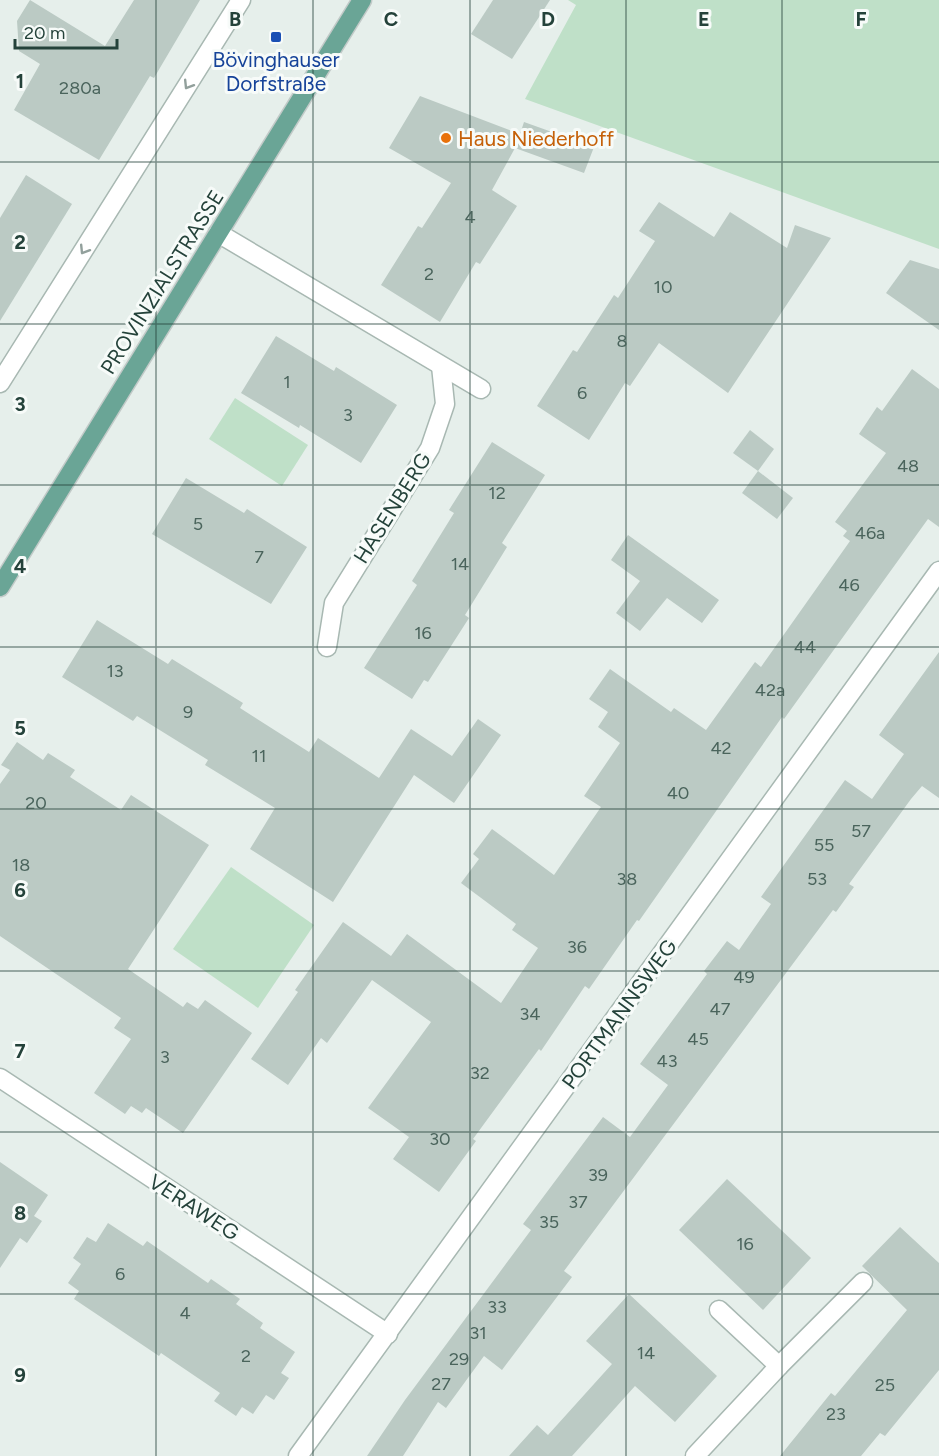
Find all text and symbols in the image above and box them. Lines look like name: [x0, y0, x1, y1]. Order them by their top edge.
text: B: [229, 7, 241, 31]
text: C: [384, 7, 398, 31]
text: D: [541, 7, 555, 31]
text: E: [698, 7, 710, 31]
text: F: [855, 7, 867, 31]
scale bar: [15, 12, 117, 50]
text: 20 m: [24, 22, 65, 44]
marker: Bövinghauser Dorfstraße: [269, 30, 283, 44]
place label: Bövinghauser Dorfstraße: [212, 47, 340, 96]
text: 1: [16, 69, 24, 93]
house number: 280a: [59, 77, 101, 99]
one-way arrow: [183, 79, 195, 89]
place label: Haus Niederhoff: [458, 126, 614, 151]
marker: Haus Niederhoff: [439, 131, 453, 145]
street label: PROVINZIALSTRASSE: [95, 185, 229, 379]
house number: 4: [464, 206, 476, 228]
text: 2: [14, 230, 26, 254]
one-way arrow: [79, 244, 91, 254]
house number: 2: [424, 263, 434, 285]
house number: 10: [654, 276, 672, 298]
house number: 8: [616, 330, 628, 352]
house number: 1: [283, 371, 291, 393]
house number: 6: [577, 382, 587, 404]
text: 3: [14, 392, 26, 416]
house number: 3: [343, 404, 353, 426]
street label: HASENBERG: [348, 448, 436, 568]
house number: 48: [897, 455, 919, 477]
house number: 12: [488, 482, 506, 504]
house number: 5: [193, 513, 203, 535]
house number: 46a: [855, 522, 885, 544]
house number: 7: [254, 546, 264, 568]
house number: 14: [451, 553, 469, 575]
text: 4: [14, 554, 27, 578]
house number: 46: [838, 574, 860, 596]
house number: 16: [414, 622, 432, 644]
house number: 44: [794, 636, 816, 658]
house number: 13: [106, 660, 124, 682]
house number: 42a: [755, 679, 785, 701]
house number: 9: [183, 701, 193, 723]
text: 5: [14, 716, 26, 740]
house number: 42: [710, 737, 732, 759]
house number: 11: [252, 745, 266, 767]
house number: 40: [667, 782, 689, 804]
house number: 20: [25, 792, 47, 814]
house number: 57: [851, 820, 871, 842]
house number: 55: [814, 834, 834, 856]
house number: 18: [12, 854, 30, 876]
house number: 38: [617, 868, 637, 890]
house number: 53: [807, 868, 827, 890]
text: 6: [14, 878, 26, 902]
street label: PORTMANNSWEG: [556, 934, 682, 1094]
house number: 36: [567, 936, 587, 958]
house number: 49: [733, 966, 755, 988]
house number: 47: [710, 998, 731, 1020]
house number: 34: [520, 1003, 540, 1025]
house number: 45: [687, 1028, 709, 1050]
text: 7: [14, 1039, 26, 1063]
house number: 3: [160, 1046, 170, 1068]
house number: 43: [657, 1050, 677, 1072]
house number: 32: [470, 1062, 490, 1084]
house number: 30: [429, 1128, 451, 1150]
house number: 39: [588, 1164, 608, 1186]
street label: VERAWEG: [144, 1169, 244, 1245]
house number: 37: [568, 1191, 588, 1213]
text: 8: [14, 1201, 26, 1225]
house number: 35: [539, 1211, 559, 1233]
house number: 16: [736, 1233, 754, 1255]
house number: 6: [115, 1263, 125, 1285]
house number: 33: [487, 1296, 507, 1318]
house number: 4: [179, 1302, 191, 1324]
house number: 31: [469, 1322, 487, 1344]
house number: 14: [637, 1342, 655, 1364]
house number: 2: [241, 1345, 251, 1367]
house number: 29: [449, 1348, 469, 1370]
text: 9: [14, 1363, 26, 1387]
house number: 27: [431, 1373, 451, 1395]
house number: 25: [875, 1374, 895, 1396]
house number: 23: [826, 1403, 846, 1425]

